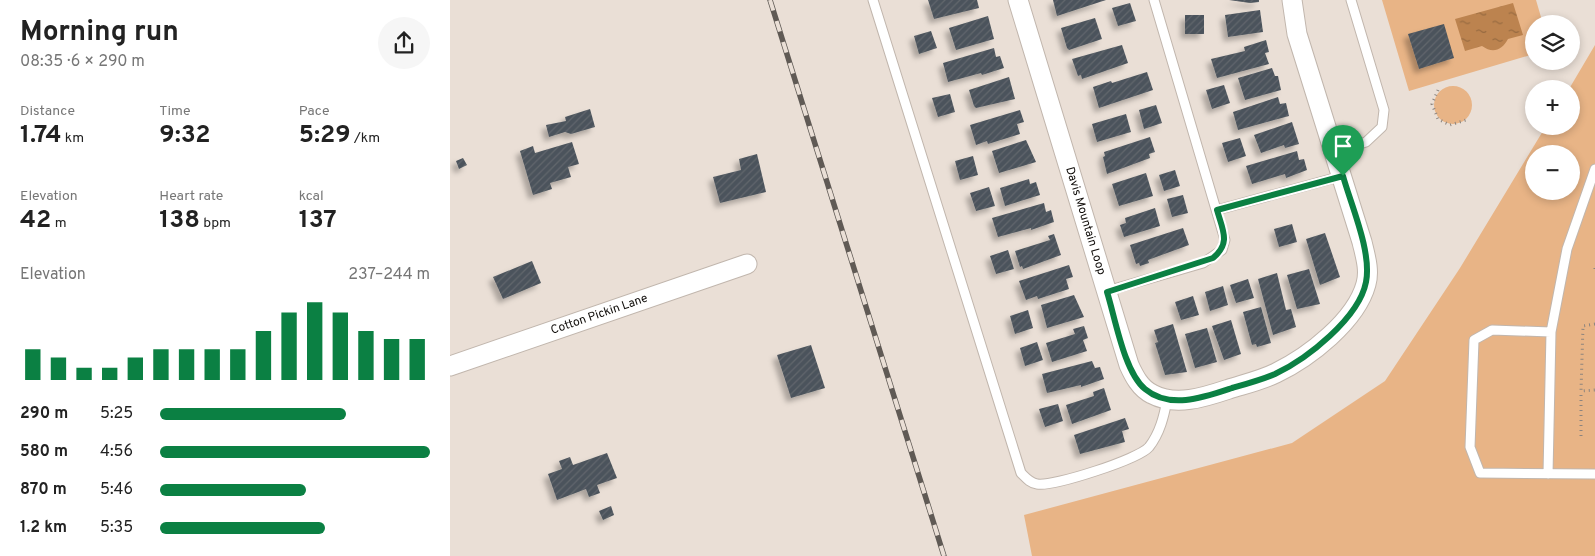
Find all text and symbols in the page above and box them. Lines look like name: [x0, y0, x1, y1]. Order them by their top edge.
text: Morning run: [20, 15, 179, 51]
map controls: [1525, 15, 1580, 200]
button: layers: [1525, 15, 1580, 70]
button: share: [378, 17, 430, 69]
text: 08:35 · 6 × 290 m: [20, 52, 145, 72]
button: +: [1525, 80, 1580, 135]
text: Distance: [20, 103, 75, 120]
text: Time: [159, 103, 191, 120]
text: Pace: [299, 103, 329, 120]
text: 1.74: [20, 120, 62, 152]
text: 9:32: [159, 120, 211, 152]
text: 5:29: [299, 120, 351, 152]
pin: [1322, 125, 1364, 176]
text: km: [62, 130, 84, 147]
text: /km: [351, 130, 380, 147]
icon: arrive: [1329, 132, 1357, 160]
button: −: [1525, 145, 1580, 200]
street label: Davis Mountain Loop: [1061, 165, 1109, 277]
text: Elevation: [20, 188, 78, 205]
text: Heart rate: [159, 188, 223, 205]
text: kcal: [299, 188, 324, 205]
text: 42: [20, 205, 51, 237]
text: 138: [159, 205, 200, 237]
text: 137: [299, 205, 337, 237]
text: m: [51, 215, 67, 232]
text: bpm: [200, 215, 231, 232]
text: Elevation: [20, 265, 86, 285]
text: 237–244 m: [348, 265, 430, 285]
street label: Cotton Pickin Lane: [549, 291, 650, 339]
text: 290 m: [20, 404, 68, 424]
text: 5:25: [100, 404, 133, 424]
text: 580 m: [20, 442, 68, 462]
text: 4:56: [100, 442, 133, 462]
text: 870 m: [20, 480, 67, 500]
text: 5:46: [100, 480, 133, 500]
text: 1.2 km: [20, 518, 67, 538]
text: 5:35: [100, 518, 133, 538]

